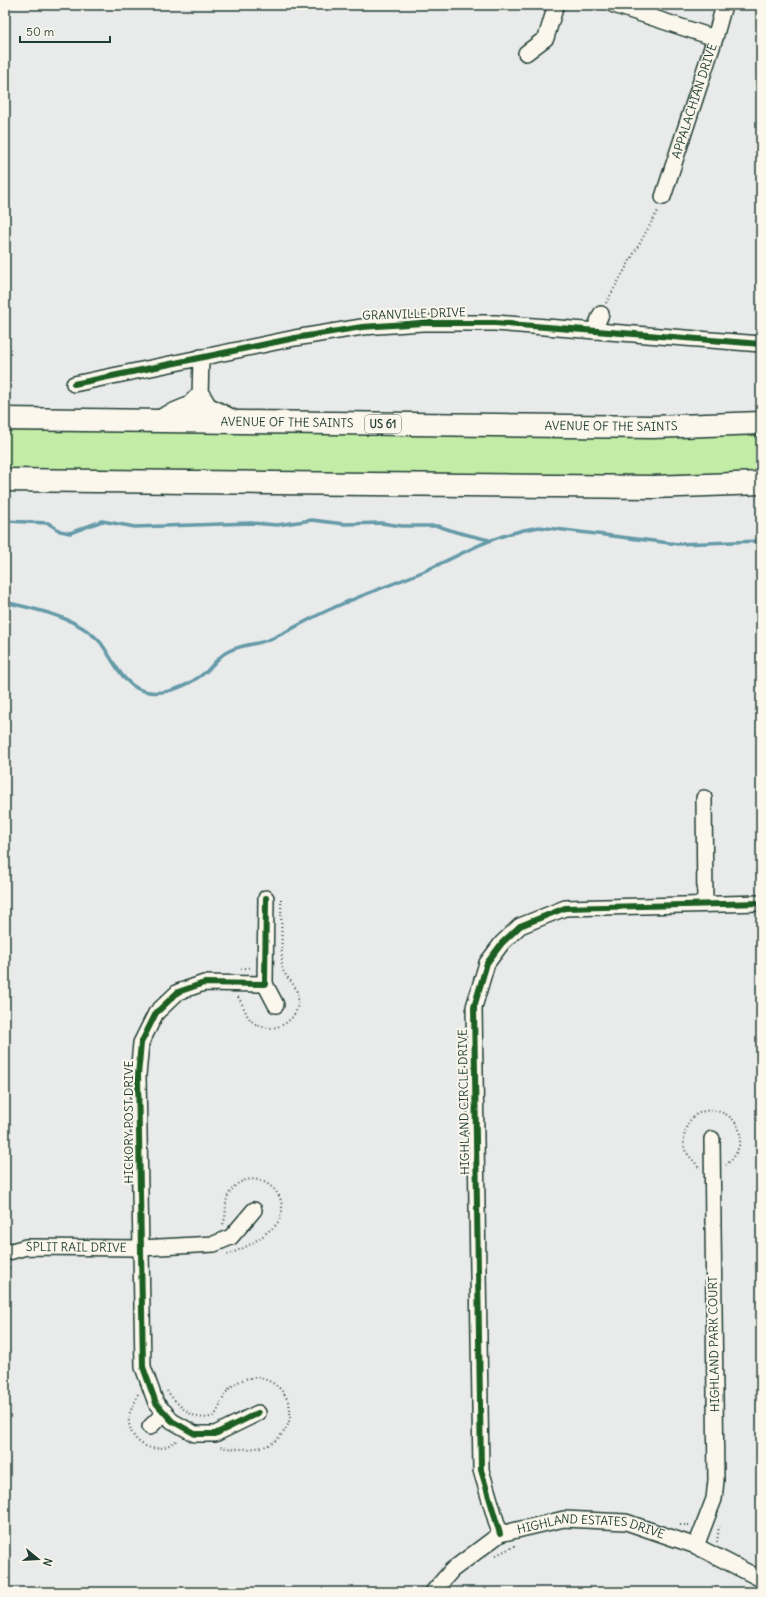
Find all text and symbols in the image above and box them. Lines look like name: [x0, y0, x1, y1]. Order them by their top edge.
scale bar: [20, 18, 110, 44]
text: 50 m: [26, 24, 55, 39]
street label: APPALACHIAN DRIVE: [668, 41, 720, 160]
street label: GRANVILLE DRIVE: [362, 304, 466, 323]
street label: AVENUE OF THE SAINTS: [220, 414, 354, 430]
road number: US 61: [365, 415, 401, 433]
street label: AVENUE OF THE SAINTS: [544, 418, 678, 434]
street label: HIGHLAND CIRCLE DRIVE: [455, 1029, 472, 1175]
street label: HICKORY POST DRIVE: [121, 1060, 136, 1184]
street label: SPLIT RAIL DRIVE: [26, 1239, 127, 1255]
street label: HIGHLAND PARK COURT: [705, 1276, 722, 1412]
street label: HIGHLAND ESTATES DRIVE: [516, 1511, 667, 1542]
north arrow: [18, 1539, 58, 1579]
text: N: [40, 1556, 55, 1568]

